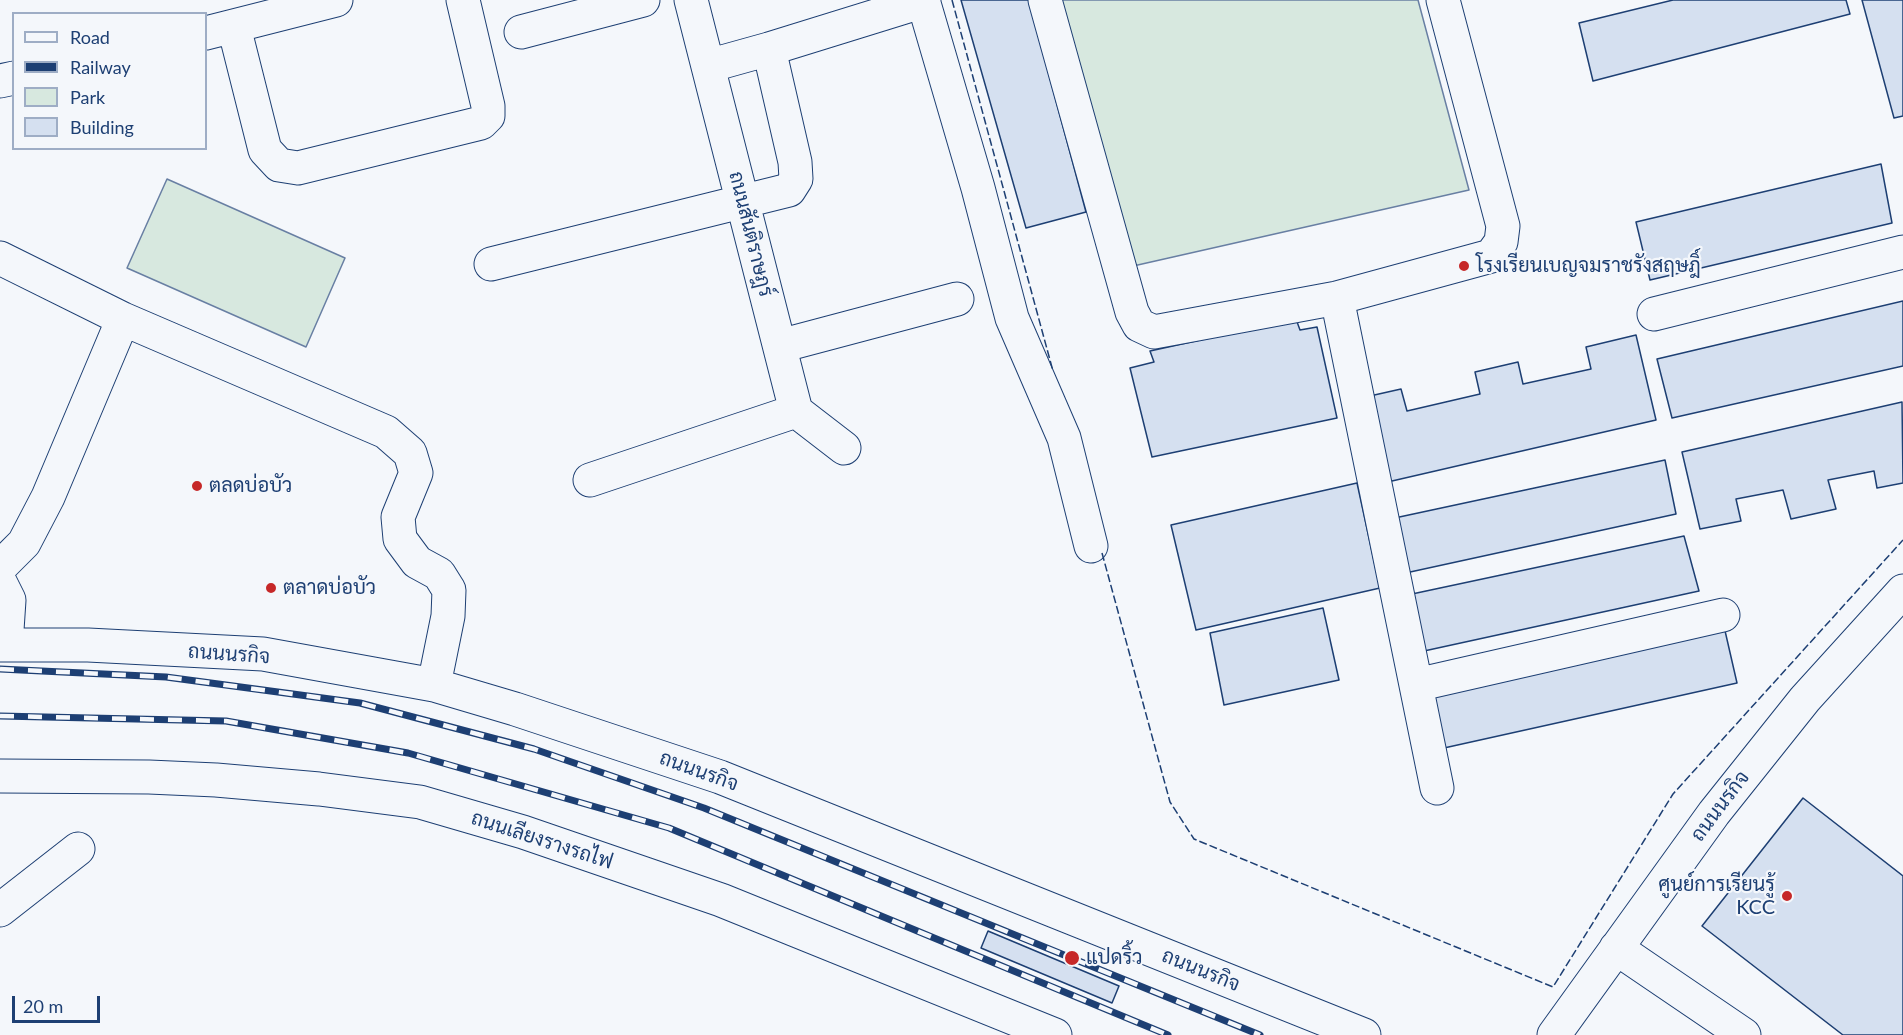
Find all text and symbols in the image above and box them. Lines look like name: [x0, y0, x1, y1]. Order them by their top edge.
legend: [12, 12, 207, 150]
text: Road: [70, 26, 110, 48]
text: Railway: [70, 56, 131, 78]
text: Park: [70, 86, 105, 108]
text: Building: [70, 116, 134, 138]
street label: ถนนสันติราษฎร์: [724, 169, 778, 299]
place label: โรงเรียนเบญจมราชรังสฤษฎิ์: [1476, 254, 1701, 278]
marker: โรงเรียนเบญจมราชรังสฤษฎิ์: [1457, 259, 1471, 273]
place label: ตลดบ่อบัว: [209, 474, 292, 498]
marker: ตลดบ่อบัว: [190, 479, 204, 493]
place label: ตลาดบ่อบัว: [283, 576, 376, 600]
marker: ตลาดบ่อบัว: [264, 581, 278, 595]
street label: ถนนนรกิจ: [187, 639, 271, 669]
street label: ถนนนรกิจ: [656, 746, 742, 796]
street label: ถนนนรกิจ: [1686, 766, 1754, 846]
street label: ถนนเลียงรางรถไฟ: [468, 806, 616, 874]
place label: ศูนย์การเรียนรู้ KCC: [1658, 873, 1775, 920]
marker: ศูนย์การเรียนรู้ KCC: [1780, 889, 1794, 903]
street label: ถนนนรกิจ: [1158, 943, 1244, 997]
place label: แปดริ้ว: [1086, 946, 1142, 970]
marker: แปดริ้ว: [1063, 949, 1081, 967]
scale bar: [15, 984, 104, 1022]
text: 20 m: [23, 995, 63, 1017]

